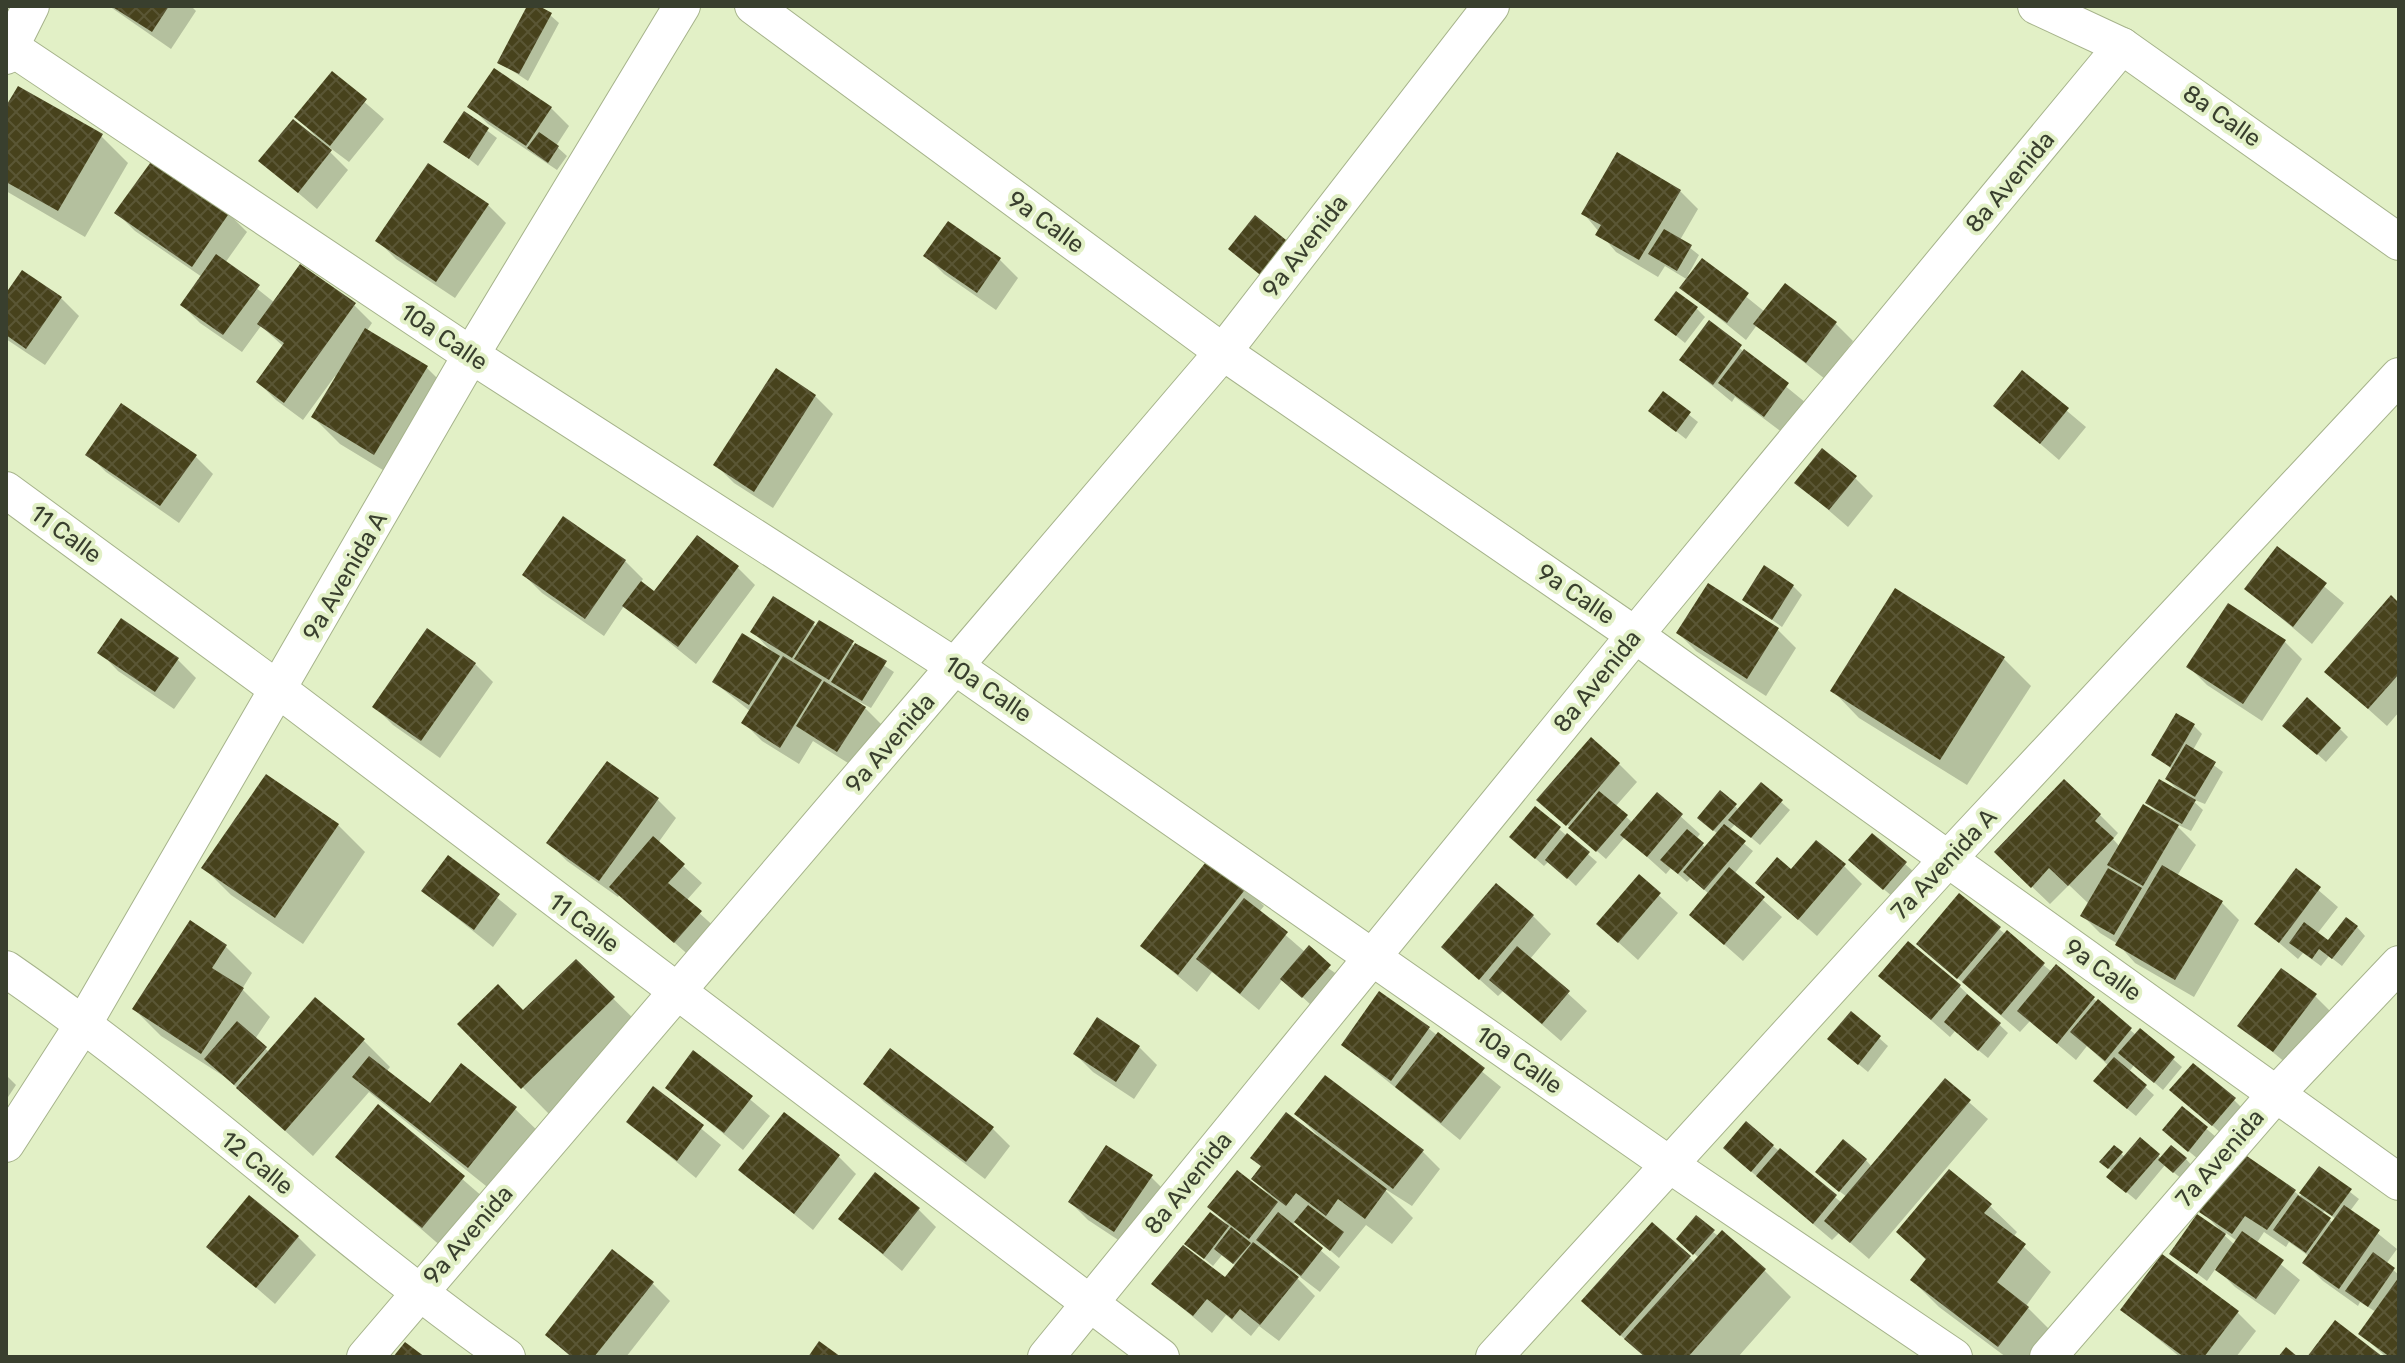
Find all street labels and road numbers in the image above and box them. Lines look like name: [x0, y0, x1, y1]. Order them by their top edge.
street label: 8a Calle: [2178, 79, 2266, 153]
street label: 8a Avenida: [1960, 126, 2060, 238]
street label: 9a Calle: [1002, 185, 1090, 259]
street label: 9a Avenida: [1256, 189, 1354, 303]
street label: 10a Calle: [395, 298, 493, 376]
street label: 11 Calle: [25, 499, 107, 569]
street label: 9a Avenida A: [297, 507, 393, 645]
street label: 9a Calle: [1532, 558, 1620, 630]
street label: 8a Avenida: [1547, 624, 1647, 738]
street label: 10a Calle: [939, 650, 1037, 728]
street label: 9a Avenida: [839, 688, 941, 798]
street label: 7a Avenida A: [1885, 803, 2003, 925]
street label: 11 Calle: [543, 888, 625, 958]
street label: 9a Calle: [2059, 933, 2147, 1007]
street label: 10a Calle: [1470, 1020, 1568, 1100]
street label: 7a Avenida: [2170, 1103, 2270, 1213]
street label: 12 Calle: [215, 1126, 299, 1200]
street label: 8a Avenida: [1138, 1126, 1238, 1240]
street label: 9a Avenida: [417, 1180, 519, 1290]

